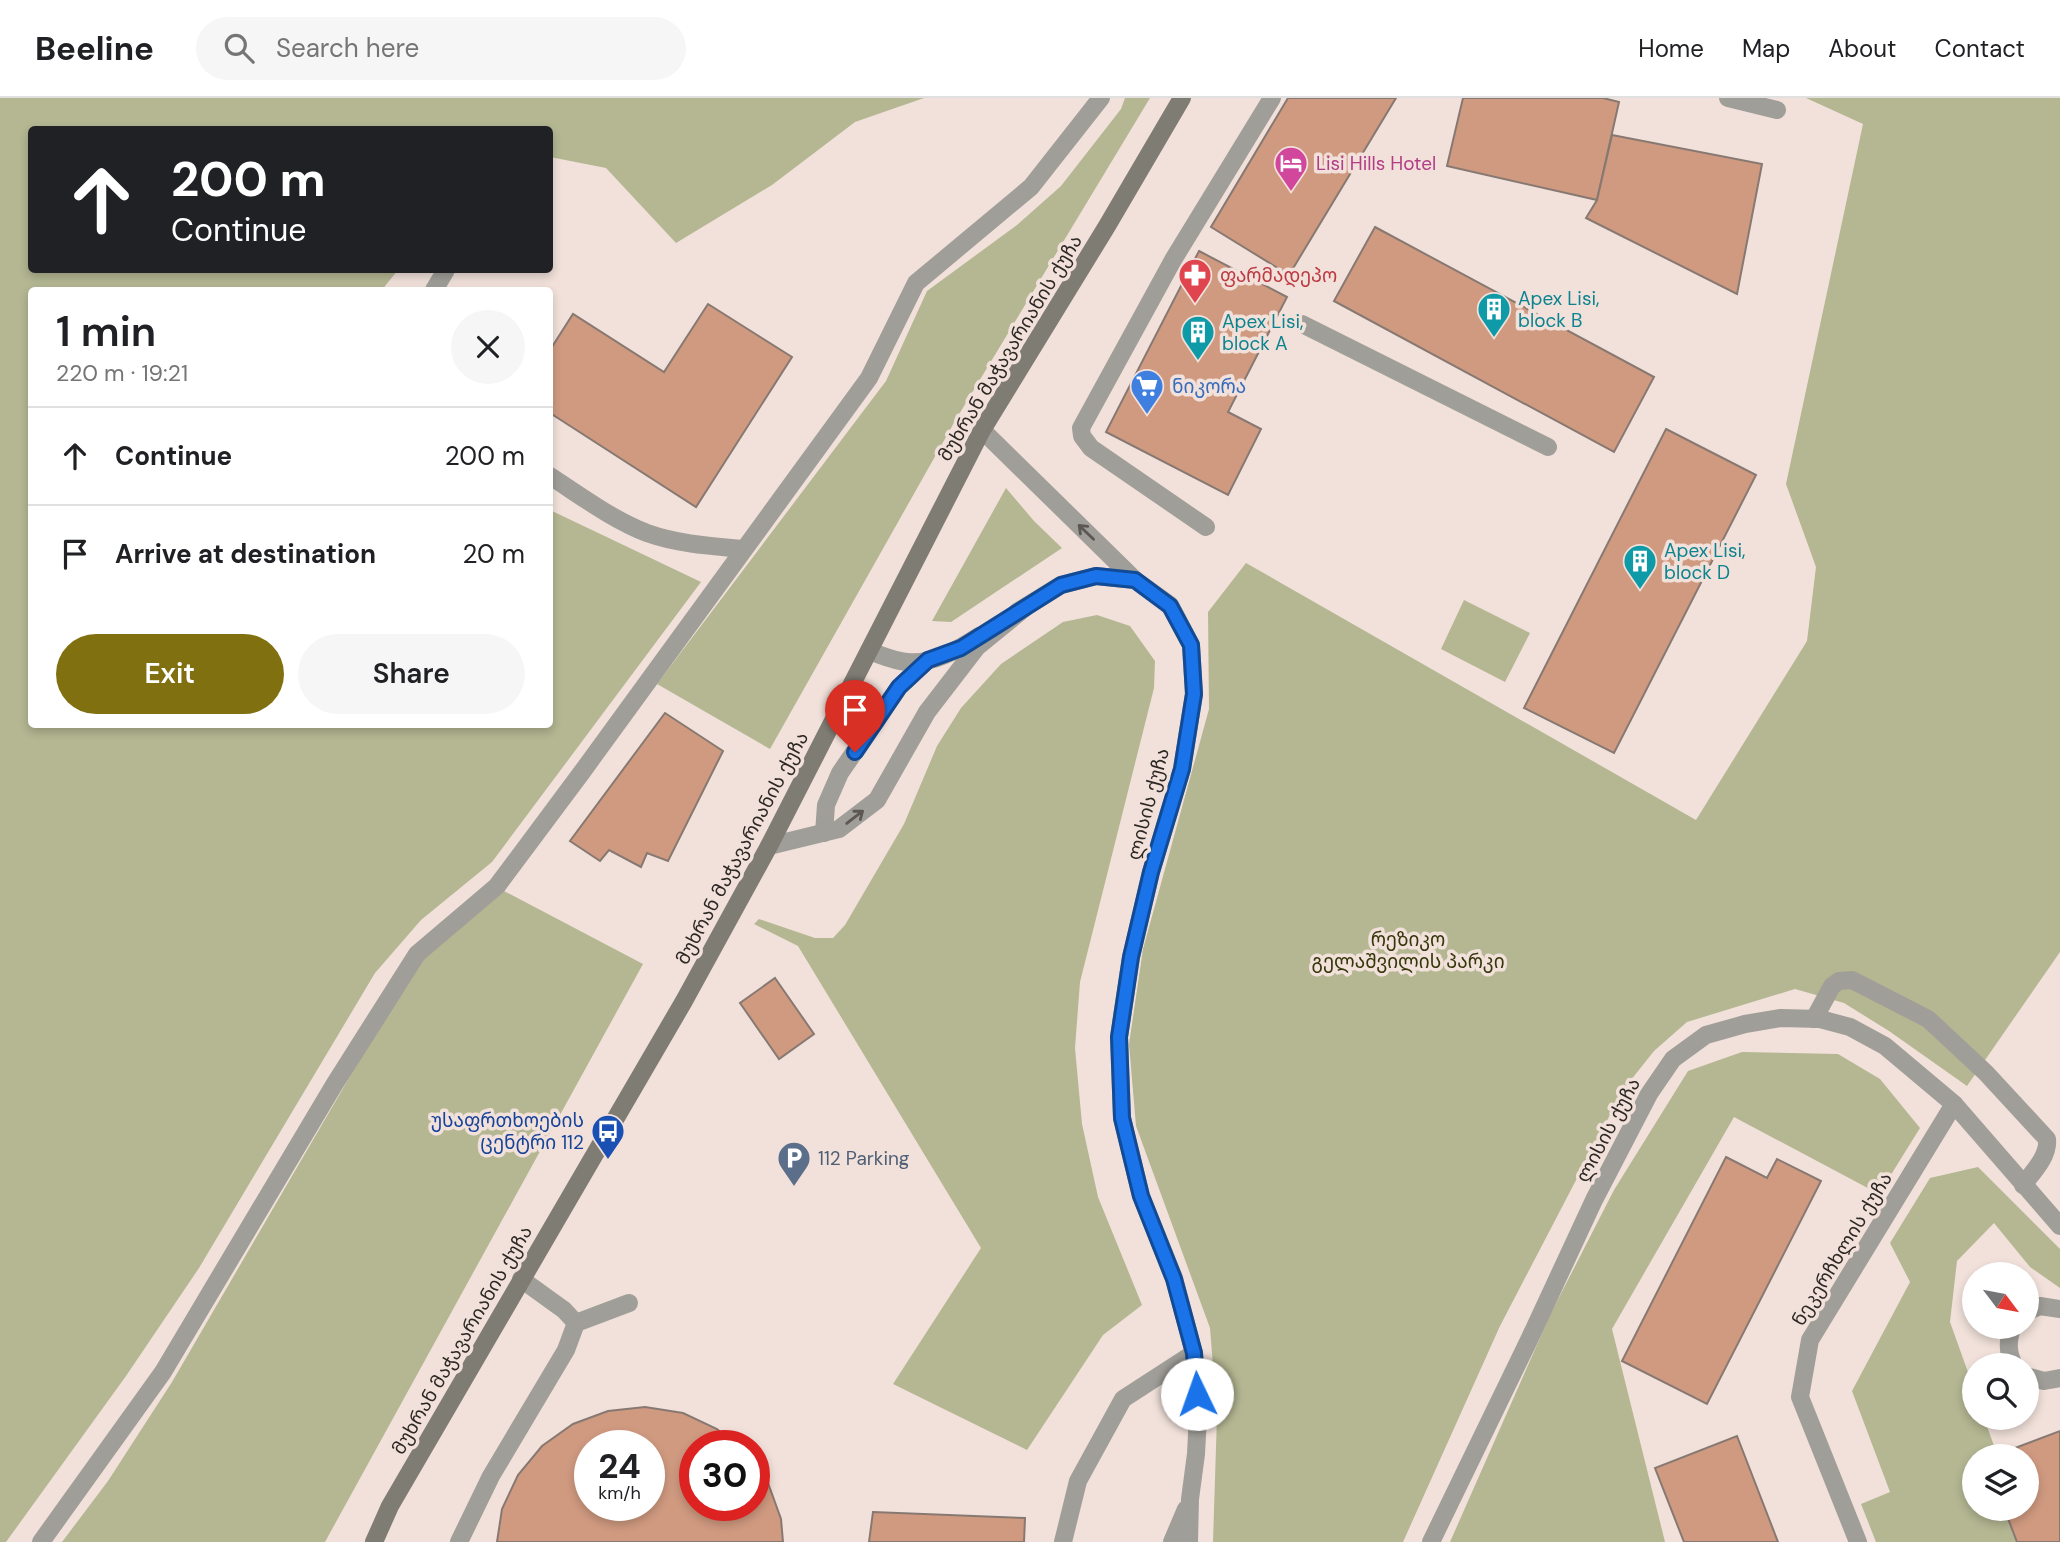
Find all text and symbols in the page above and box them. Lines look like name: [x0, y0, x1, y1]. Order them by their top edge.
search box: [196, 17, 686, 80]
text: Beeline: [35, 27, 154, 70]
icon: search: [220, 29, 258, 67]
text: Search here: [276, 31, 419, 65]
text: Home: [1638, 33, 1704, 64]
text: Map: [1742, 33, 1790, 64]
text: About: [1828, 33, 1897, 64]
text: Contact: [1935, 33, 2025, 64]
hotel icon: Lisi Hills Hotel: [1272, 144, 1310, 193]
text: 200 m: [171, 147, 326, 211]
place label: Lisi Hills Hotel: [1316, 151, 1436, 176]
icon: ahead: [56, 154, 147, 245]
text: Continue: [171, 209, 306, 251]
street label: მუხრან მაჭავარიანის ქუჩა: [932, 230, 1088, 466]
pharmacy icon: ფარმადეპო: [1176, 256, 1214, 305]
place label: ფარმადეპო: [1220, 263, 1337, 288]
place label: Apex Lisi, block B: [1518, 286, 1599, 333]
building icon: Apex Lisi, block B: [1475, 290, 1513, 339]
text: 1 min: [56, 304, 156, 359]
place label: Apex Lisi, block A: [1222, 309, 1303, 356]
button: close: [451, 310, 525, 384]
building icon: Apex Lisi, block A: [1179, 313, 1217, 362]
text: 220 m · 19:21: [56, 358, 188, 388]
supermarket icon: ნიკორა: [1128, 367, 1166, 416]
place label: ნიკორა: [1172, 374, 1246, 399]
icon: ahead: [56, 437, 94, 475]
text: Continue: [115, 439, 232, 473]
text: 200 m: [445, 439, 525, 473]
one-way arrow: [1078, 524, 1095, 541]
icon: arrive: [56, 535, 94, 573]
text: Arrive at destination: [115, 537, 376, 571]
text: 20 m: [462, 537, 525, 571]
place label: Apex Lisi, block D: [1664, 538, 1745, 585]
building icon: Apex Lisi, block D: [1621, 542, 1659, 591]
button: Exit: [56, 634, 284, 714]
button: Share: [298, 634, 525, 714]
pin: [825, 680, 885, 752]
icon: arrive: [836, 691, 874, 729]
street label: მუხრან მაჭავარიანის ქუჩა: [670, 727, 814, 969]
street label: ლისის ქუჩა: [1121, 745, 1175, 863]
one-way arrow: [846, 809, 864, 824]
park label: რეზიკო გელაშვილის პარკი: [1311, 927, 1505, 974]
street label: ლისის ქუჩა: [1570, 1073, 1646, 1187]
place label: უსაფრთხოების ცენტრი 112: [431, 1108, 584, 1155]
bus stop icon: უსაფრთხოების ცენტრი 112: [589, 1112, 627, 1161]
parking icon: 112 Parking: [775, 1139, 813, 1188]
place label: 112 Parking: [818, 1146, 910, 1171]
street label: ნეკერჩხლის ქუჩა: [1786, 1168, 1898, 1330]
street label: მუხრან მაჭავარიანის ქუჩა: [386, 1221, 538, 1459]
north arrow: [1962, 1262, 2039, 1339]
map controls: [1962, 1262, 2039, 1521]
button: search: [1962, 1353, 2039, 1430]
position arrow: [1160, 1357, 1234, 1431]
speed limit sign: 30: [679, 1430, 770, 1521]
text: 24: [598, 1443, 641, 1489]
button: layers: [1962, 1444, 2039, 1521]
text: km/h: [598, 1481, 641, 1505]

